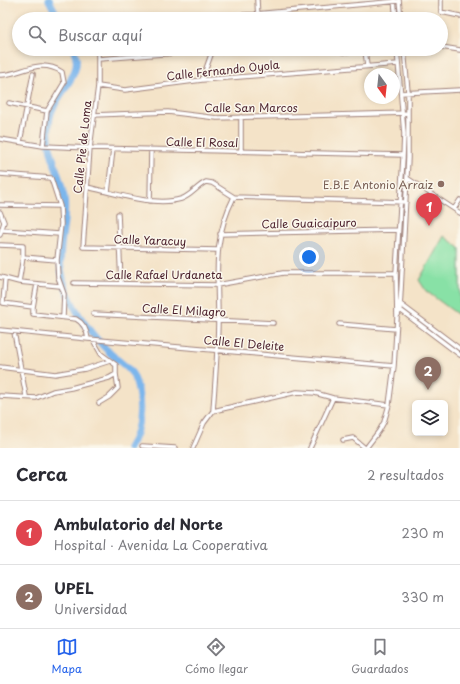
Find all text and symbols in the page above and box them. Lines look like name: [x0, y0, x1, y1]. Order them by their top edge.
search box: [12, 12, 448, 56]
icon: search: [26, 23, 48, 45]
text: Buscar aquí: [58, 23, 142, 46]
street label: Calle Fernando Oyola: [166, 56, 280, 84]
north arrow: [364, 68, 400, 104]
street label: Calle Pie de Loma: [69, 99, 95, 195]
street label: Calle San Marcos: [204, 99, 298, 116]
street label: Calle El Rosal: [166, 133, 238, 151]
place label: E.B.E Antonio Arraiz: [323, 176, 433, 193]
marker: E.B.E Antonio Arraiz: [436, 179, 446, 189]
pin: 1: [416, 193, 442, 226]
street label: Calle Guaicaipuro: [261, 214, 357, 232]
street label: Calle Yaracuy: [113, 230, 187, 250]
your location: [299, 247, 319, 267]
street label: Calle Rafael Urdaneta: [106, 266, 223, 283]
street label: Calle El Milagro: [142, 299, 226, 321]
street label: Calle El Deleite: [203, 331, 285, 355]
pin: 2: [415, 357, 441, 390]
map controls: [412, 400, 448, 436]
button: layers: [412, 400, 448, 436]
text: Cerca: [16, 461, 67, 487]
text: 2 resultados: [367, 465, 444, 484]
text: Ambulatorio del Norte: [54, 512, 223, 535]
text: 1: [26, 523, 32, 542]
text: 230 m: [402, 523, 444, 542]
text: Hospital · Avenida La Cooperativa: [54, 535, 268, 554]
text: UPEL: [54, 576, 94, 599]
text: 2: [24, 587, 34, 606]
text: 330 m: [401, 587, 444, 606]
text: Universidad: [54, 599, 127, 618]
tab: Mapa: [52, 636, 82, 677]
tab: Cómo llegar: [185, 636, 248, 677]
tab: Guardados: [351, 636, 408, 677]

